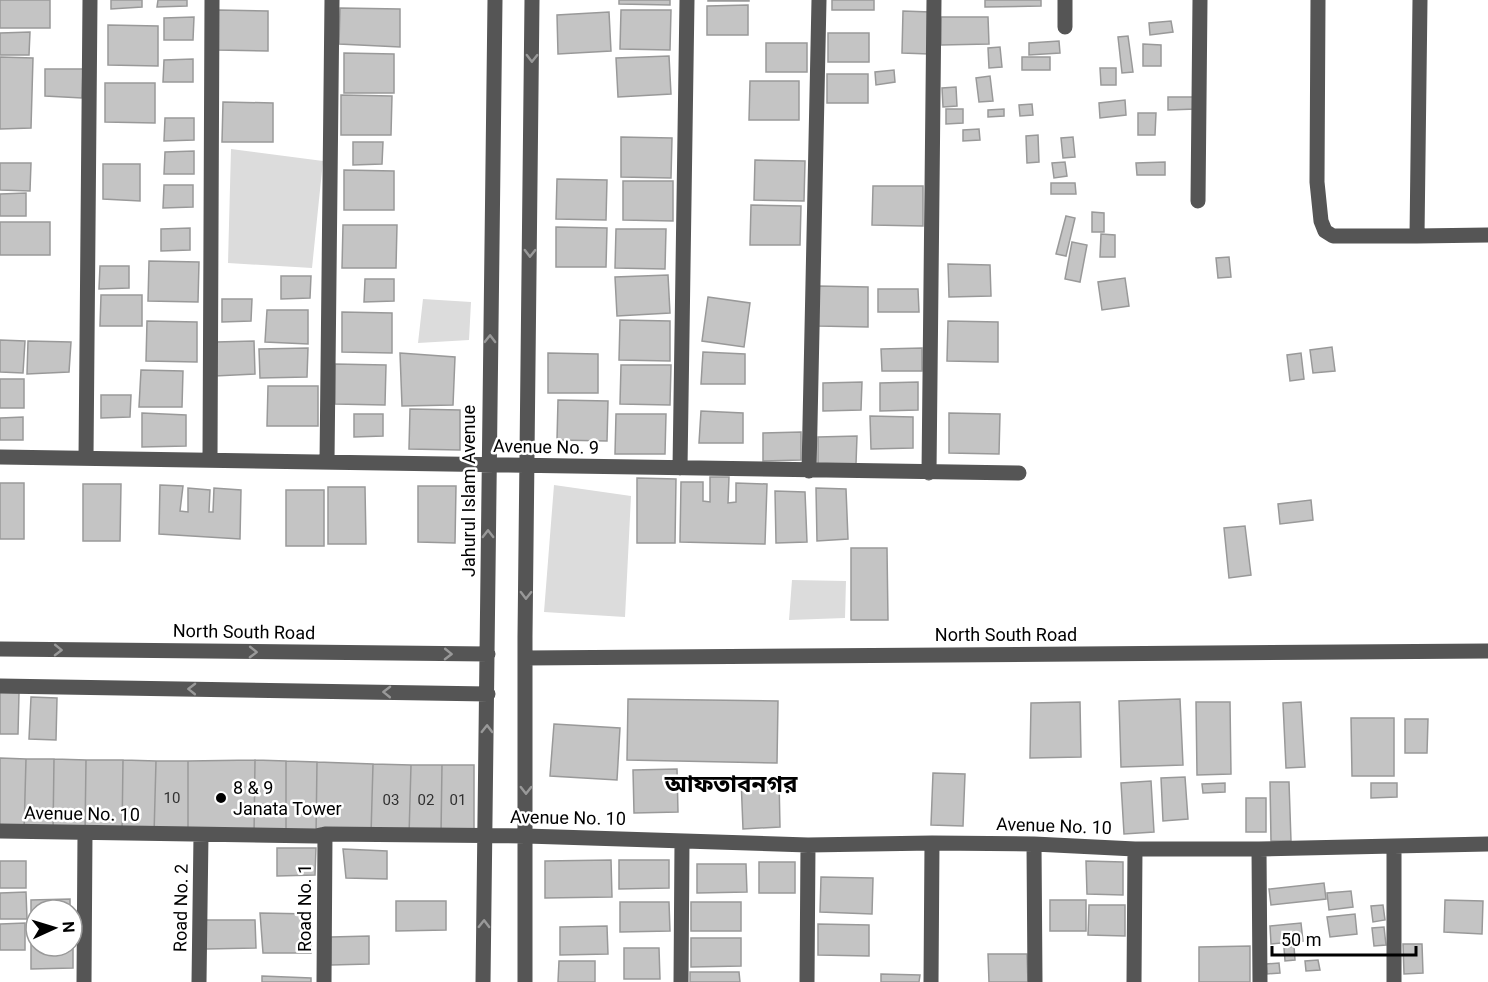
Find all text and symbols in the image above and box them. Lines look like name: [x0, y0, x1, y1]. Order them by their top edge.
one-way arrow: [526, 54, 538, 63]
one-way arrow: [524, 249, 536, 258]
one-way arrow: [484, 334, 496, 343]
street label: Jahurul Islam Avenue: [458, 405, 479, 577]
street label: Avenue No. 9: [493, 435, 599, 458]
one-way arrow: [482, 529, 494, 538]
one-way arrow: [519, 591, 532, 600]
street label: North South Road: [173, 620, 315, 643]
street label: North South Road: [935, 624, 1077, 645]
one-way arrow: [54, 643, 63, 656]
one-way arrow: [249, 646, 258, 658]
one-way arrow: [444, 648, 453, 660]
one-way arrow: [188, 683, 197, 695]
one-way arrow: [383, 686, 392, 698]
one-way arrow: [481, 724, 493, 733]
district label: আফতাবনগর: [664, 770, 798, 798]
place label: 8 & 9 Janata Tower: [233, 777, 342, 819]
one-way arrow: [520, 786, 532, 795]
house number: 10: [164, 789, 180, 807]
marker: 8 & 9 Janata Tower: [214, 791, 228, 805]
house number: 03: [383, 791, 399, 809]
house number: 02: [418, 791, 434, 809]
house number: 01: [450, 791, 466, 809]
street label: Avenue No. 10: [24, 802, 140, 825]
street label: Avenue No. 10: [510, 806, 626, 829]
street label: Avenue No. 10: [996, 813, 1112, 838]
street label: Road No. 2: [169, 864, 192, 952]
street label: Road No. 1: [294, 864, 315, 952]
north arrow: [24, 898, 84, 958]
one-way arrow: [478, 919, 490, 928]
scale bar: [1272, 919, 1416, 957]
text: N: [59, 921, 78, 933]
text: 50 m: [1281, 929, 1321, 950]

